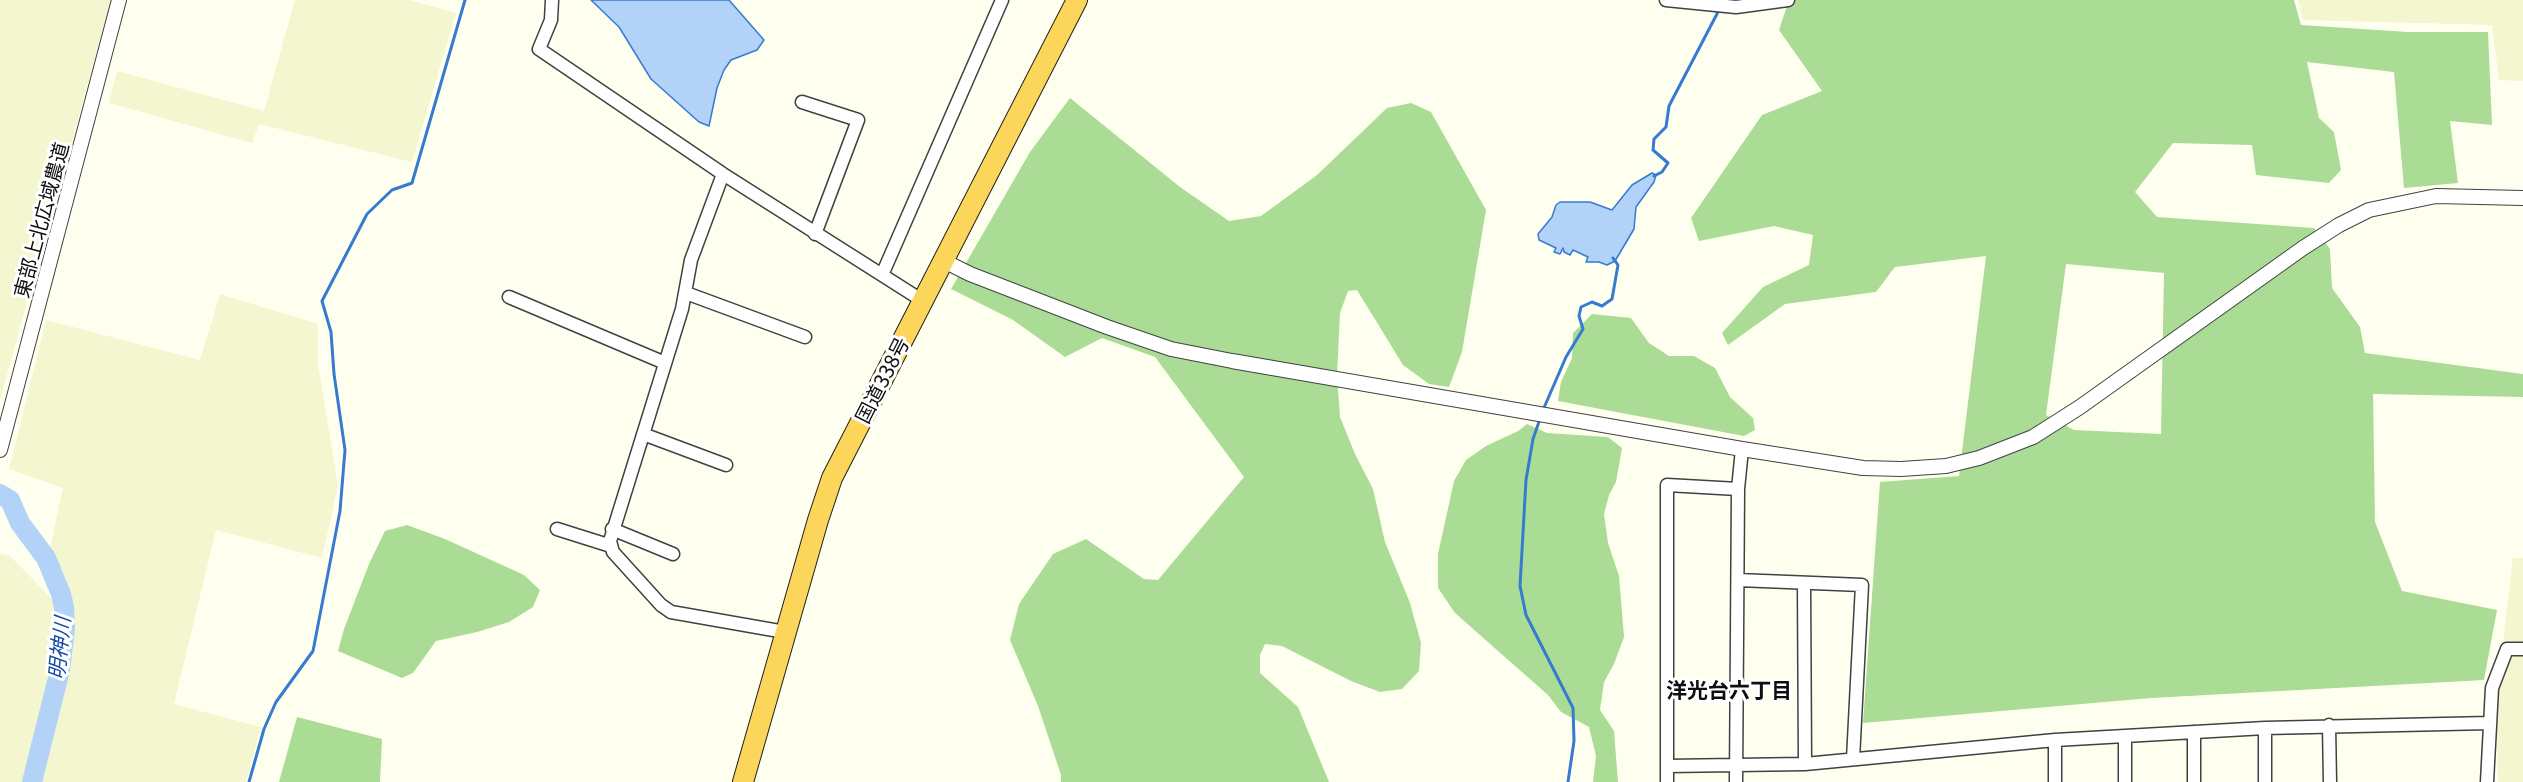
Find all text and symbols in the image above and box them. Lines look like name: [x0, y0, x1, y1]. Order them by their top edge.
street label: 東部上北広域農道: [9, 140, 73, 300]
street label: 国道338号: [850, 333, 914, 427]
water label: 明神川: [43, 615, 75, 681]
district label: 洋光台六丁目: [1666, 677, 1792, 703]

